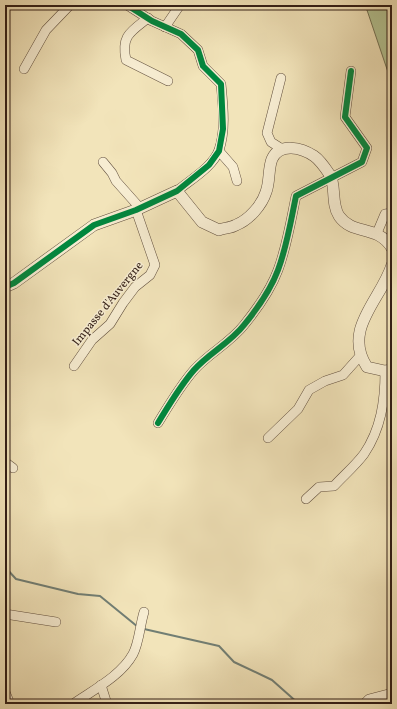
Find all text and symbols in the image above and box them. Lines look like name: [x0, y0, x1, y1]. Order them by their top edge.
street label: Impasse d'Auvergne: [69, 258, 147, 350]

